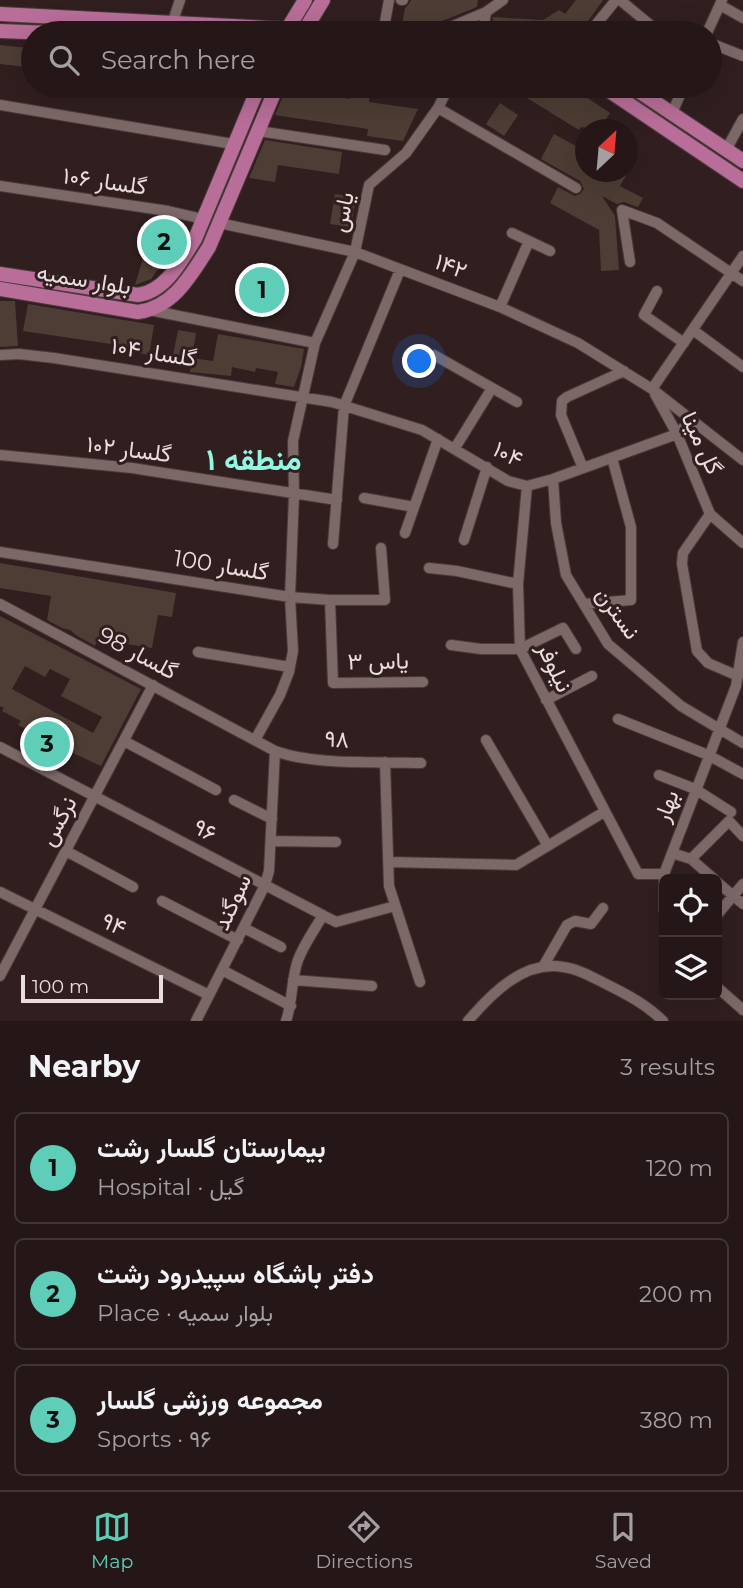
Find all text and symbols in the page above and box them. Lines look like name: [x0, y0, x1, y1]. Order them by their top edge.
search box: [21, 21, 722, 98]
icon: search: [45, 41, 83, 79]
text: Search here: [101, 44, 256, 76]
north arrow: [575, 119, 638, 182]
street label: گلسار ۱۰۶: [61, 161, 149, 202]
street label: یاس: [324, 189, 360, 235]
pin: 2: [141, 216, 187, 268]
street label: ۱۴۲: [431, 247, 471, 285]
street label: بلوار سمیه: [35, 258, 133, 301]
pin: 1: [239, 264, 285, 316]
street label: گلسار ۱۰۴: [109, 331, 199, 374]
your location: [402, 344, 436, 378]
street label: گل مینا: [675, 407, 729, 479]
street label: گلسار ۱۰۲: [85, 430, 173, 469]
street label: ۱۰۴: [488, 435, 528, 473]
district label: منطقه ۱: [206, 441, 302, 478]
street label: گلسار 100: [171, 544, 270, 587]
street label: نسترن: [589, 581, 646, 645]
street label: گلسار 98: [93, 621, 182, 686]
street label: نیلوفر: [530, 637, 579, 697]
street label: یاس ۳: [347, 646, 409, 676]
pin: 3: [24, 718, 70, 770]
street label: ۹۸: [324, 724, 350, 754]
street label: بهار: [647, 786, 686, 827]
street label: نرگس: [33, 791, 83, 851]
street label: ۹۶: [189, 812, 221, 848]
street label: سوگند: [207, 870, 258, 935]
map controls: [659, 874, 722, 1000]
button: locate: [659, 874, 722, 937]
street label: ۹۴: [97, 906, 131, 942]
button: layers: [659, 937, 722, 1000]
scale bar: [21, 972, 163, 1004]
text: 100 m: [32, 975, 89, 998]
text: Nearby: [28, 1048, 140, 1085]
text: 3 results: [620, 1053, 715, 1081]
text: بیمارستان گلسار رشت: [97, 1132, 326, 1164]
text: 1: [48, 1154, 58, 1182]
text: 120 m: [646, 1154, 713, 1182]
text: Hospital · گیل: [97, 1173, 244, 1201]
text: دفتر باشگاه سپیدرود رشت: [97, 1258, 374, 1290]
text: 2: [46, 1280, 60, 1308]
text: 200 m: [639, 1280, 713, 1308]
text: Place · بلوار سمیه: [97, 1299, 273, 1327]
text: مجموعه ورزشی گلسار: [97, 1384, 323, 1416]
text: 3: [46, 1406, 60, 1434]
text: 380 m: [640, 1406, 713, 1434]
text: Sports · ۹۶: [97, 1425, 211, 1453]
tab: Map: [91, 1508, 133, 1573]
tab: Directions: [315, 1508, 413, 1573]
tab: Saved: [595, 1508, 652, 1573]

